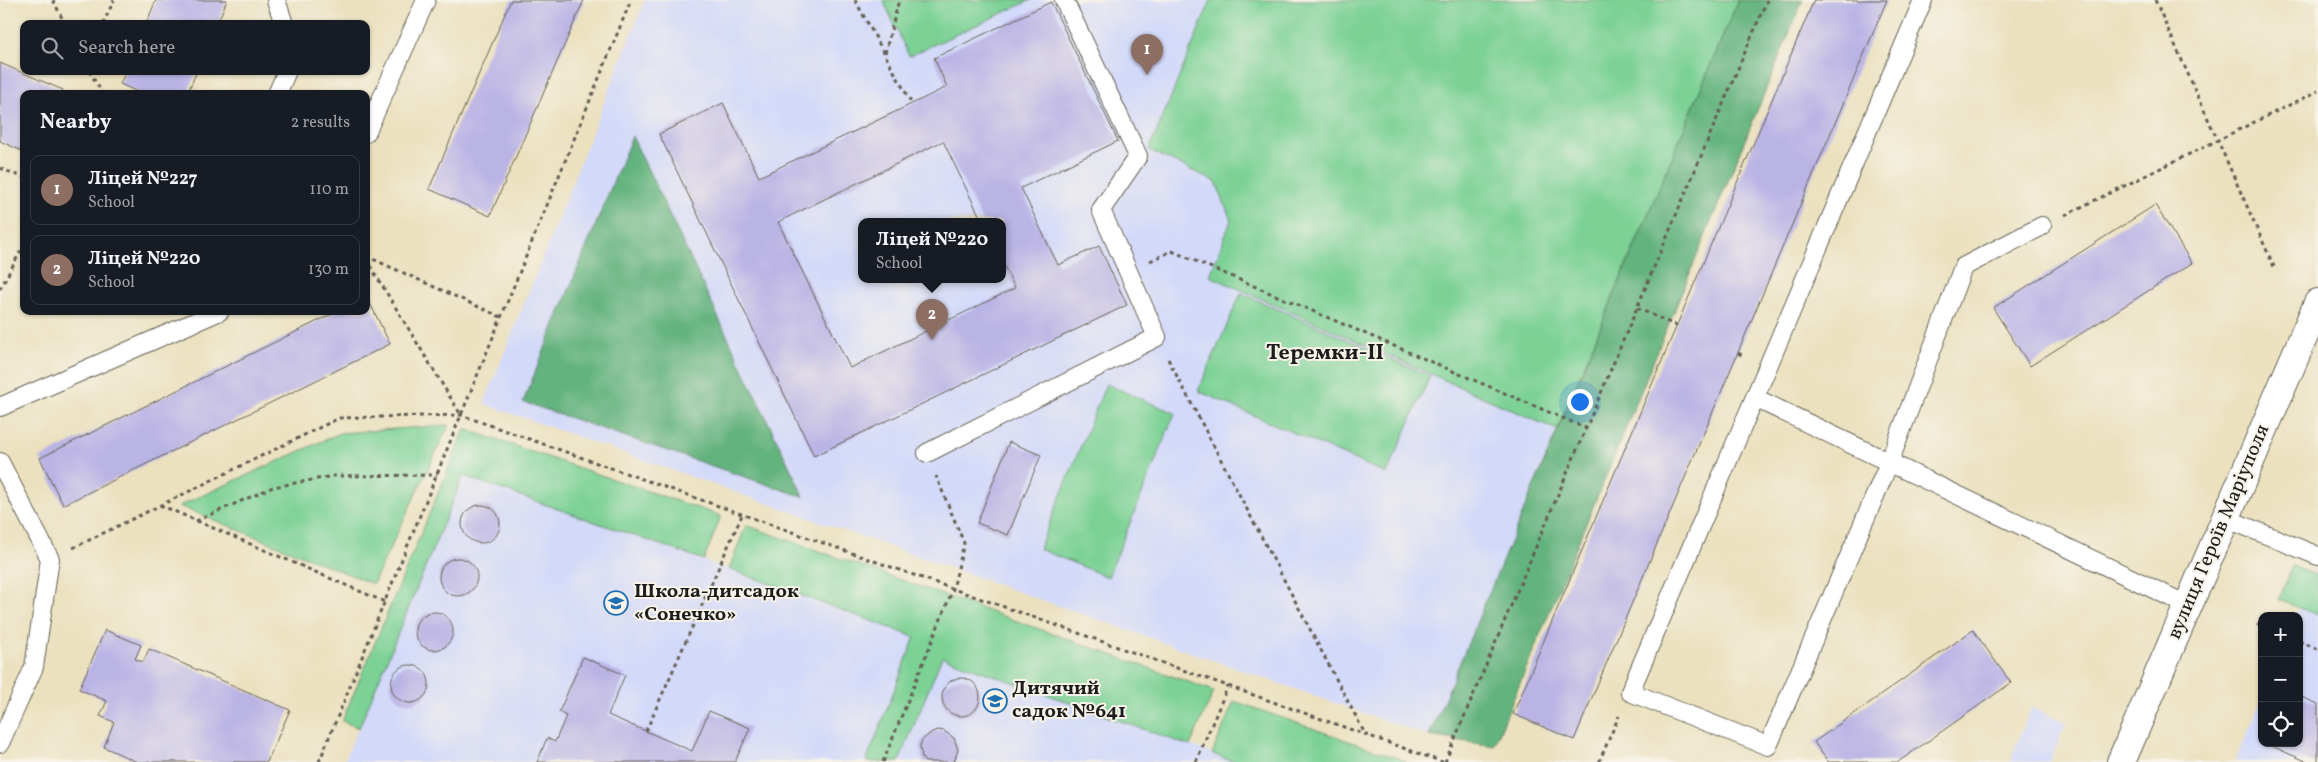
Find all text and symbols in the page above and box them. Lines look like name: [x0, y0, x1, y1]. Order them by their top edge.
search box: [20, 20, 370, 75]
icon: search: [38, 34, 66, 62]
pin: 1: [1131, 34, 1163, 75]
text: Search here: [78, 35, 175, 61]
text: Nearby: [40, 108, 111, 137]
text: 2 results: [291, 112, 350, 134]
text: Ліцей №227: [88, 166, 198, 192]
text: 1: [54, 179, 60, 201]
text: 110 m: [310, 179, 349, 201]
text: School: [88, 192, 135, 214]
popup: [858, 218, 1006, 283]
text: Ліцей №220: [876, 227, 988, 253]
text: Ліцей №220: [88, 246, 200, 272]
text: School: [876, 253, 923, 275]
text: 2: [53, 259, 61, 281]
text: 130 m: [308, 259, 349, 281]
text: School: [88, 272, 135, 294]
pin: 2: [916, 299, 948, 340]
district label: Теремки-ІІ: [1266, 338, 1384, 369]
your location: [1567, 389, 1593, 415]
street label: вулиця Героїв Маріуполя: [2161, 420, 2277, 644]
place label: Школа-дитсадок «Сонечко»: [634, 578, 799, 629]
school or university icon: Школа-дитсадок «Сонечко»: [603, 590, 629, 616]
map controls: [2258, 612, 2303, 747]
button: +: [2258, 612, 2303, 657]
button: −: [2258, 657, 2303, 702]
place label: Дитячий садок №641: [1012, 675, 1126, 726]
school or university icon: Дитячий садок №641: [982, 688, 1008, 714]
button: locate: [2258, 702, 2303, 747]

